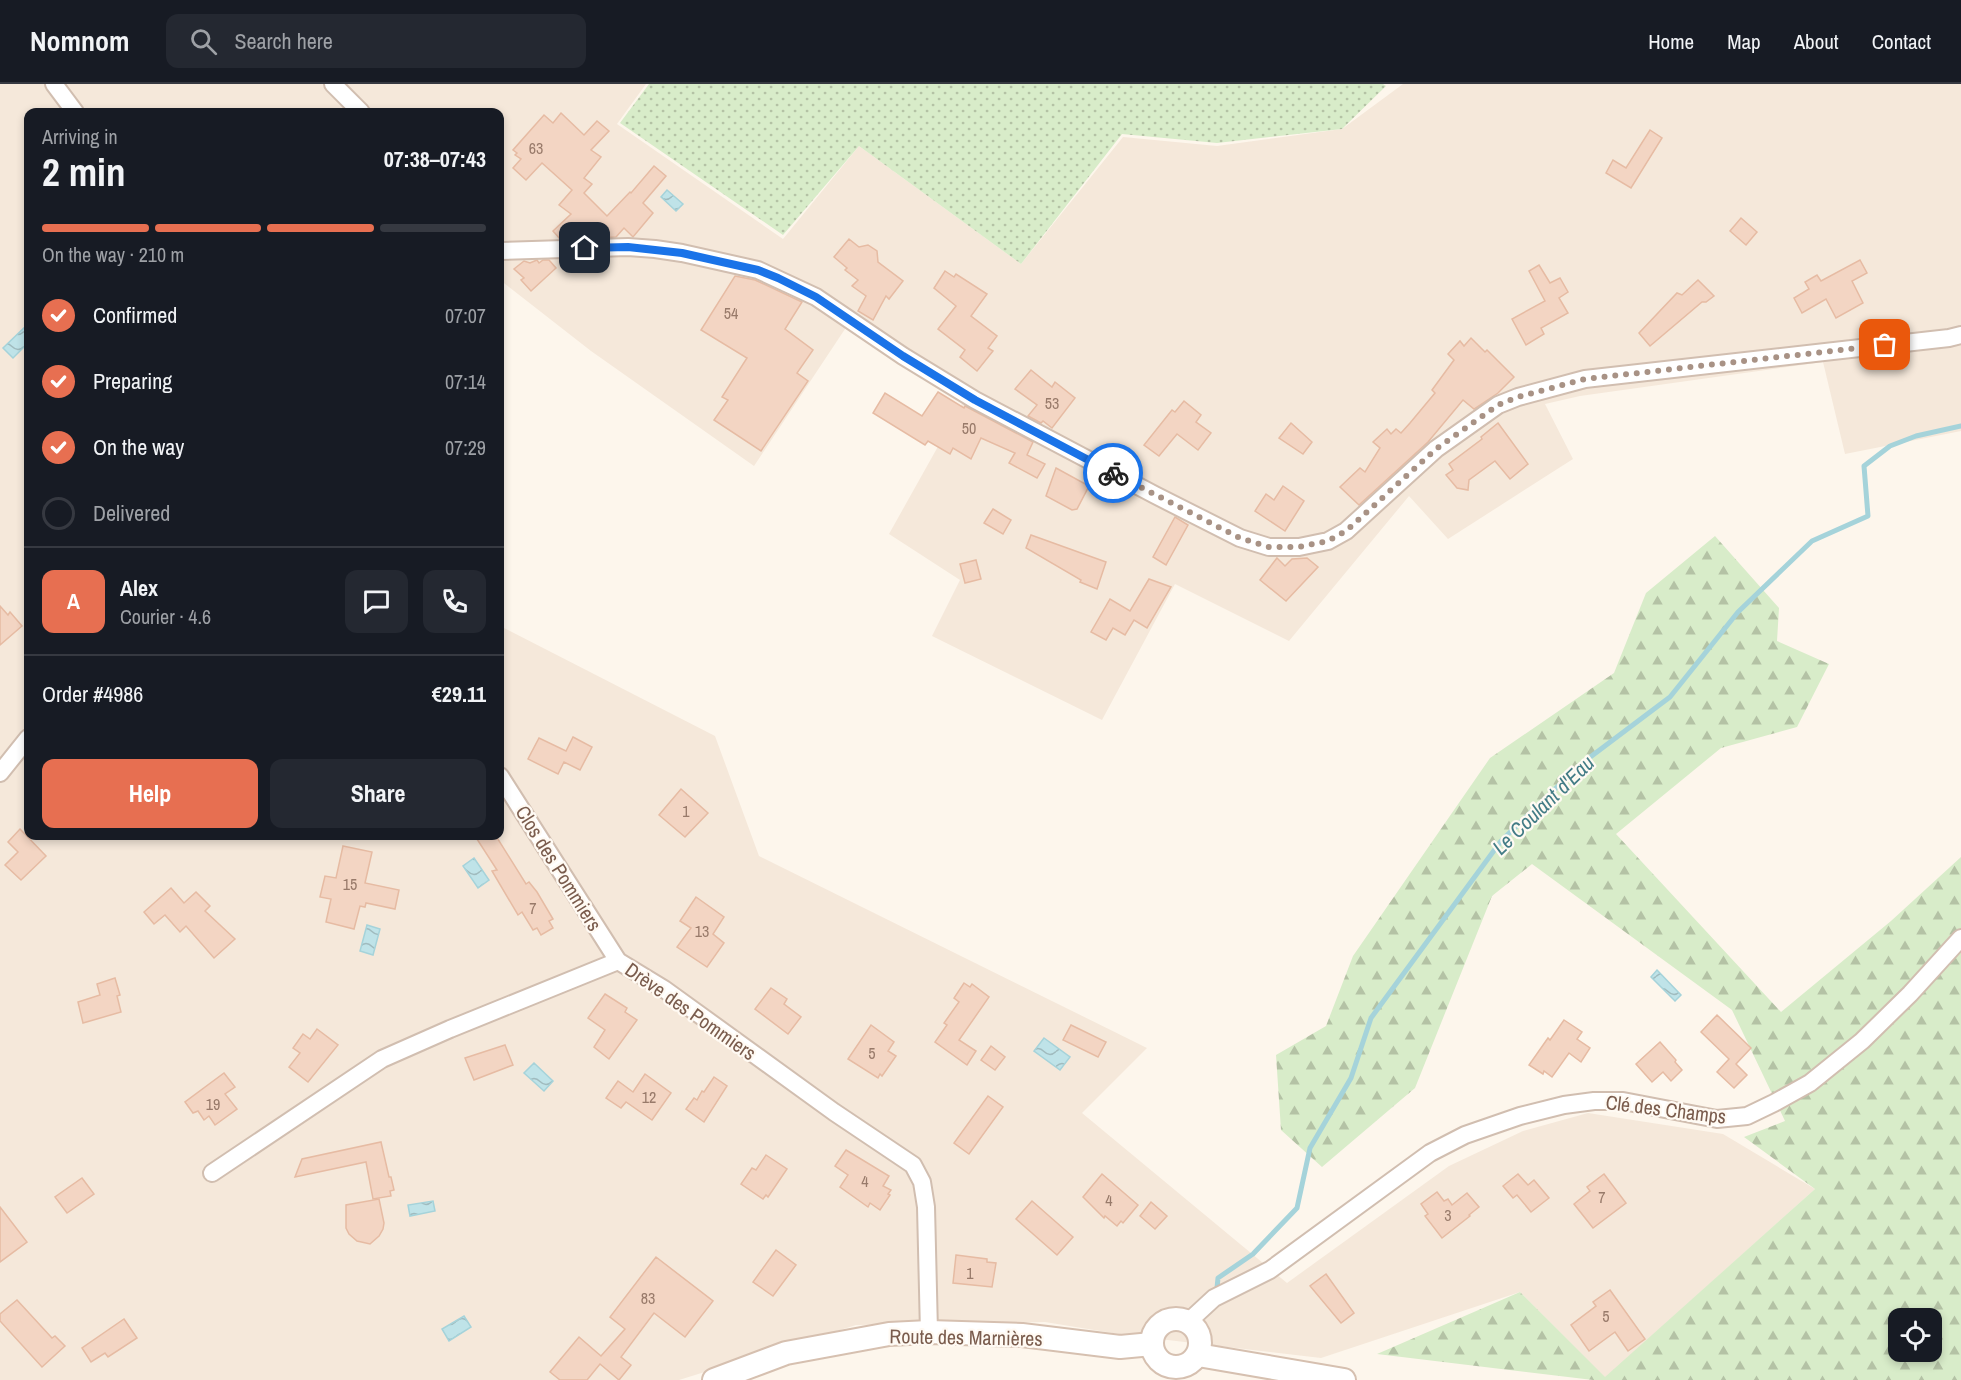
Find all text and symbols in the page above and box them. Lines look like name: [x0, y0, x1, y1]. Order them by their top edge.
search box: [166, 14, 586, 68]
text: Nomnom: [30, 22, 130, 60]
icon: search: [187, 25, 220, 58]
text: Search here: [235, 26, 333, 56]
text: Home: [1648, 27, 1694, 56]
text: Map: [1727, 27, 1761, 56]
text: About: [1794, 27, 1839, 56]
text: Contact: [1872, 27, 1931, 56]
text: Arriving in: [42, 123, 118, 150]
house number: 63: [529, 137, 543, 159]
text: 07:38–07:43: [384, 144, 486, 174]
text: 2 min: [42, 146, 126, 198]
pin: [559, 222, 610, 273]
icon: home: [568, 231, 601, 264]
text: On the way · 210 m: [42, 241, 184, 268]
icon: check: [42, 299, 75, 332]
text: Confirmed: [93, 300, 177, 330]
text: 07:07: [445, 302, 486, 329]
house number: 54: [724, 302, 738, 324]
pin: [1859, 319, 1910, 370]
icon: bag: [1868, 328, 1901, 361]
icon: check: [42, 365, 75, 398]
text: Preparing: [93, 366, 172, 396]
text: 07:14: [445, 368, 486, 395]
house number: 53: [1045, 392, 1059, 414]
house number: 50: [962, 417, 976, 439]
icon: check: [42, 431, 75, 464]
text: On the way: [93, 432, 184, 462]
text: 07:29: [445, 434, 486, 461]
courier: [1083, 443, 1143, 503]
icon: bike: [1097, 457, 1130, 490]
text: Delivered: [93, 498, 170, 528]
button: chat: [345, 570, 408, 633]
button: phone: [423, 570, 486, 633]
text: Alex: [120, 573, 158, 603]
text: A: [67, 586, 80, 616]
text: Courier · 4.6: [120, 603, 211, 630]
text: Order #4986: [42, 679, 143, 709]
text: €29.11: [432, 679, 486, 709]
water label: Le Coulant d'Eau: [1486, 749, 1601, 861]
button: Help: [42, 759, 258, 828]
button: Share: [270, 759, 486, 828]
street label: Clos des Pommiers: [510, 800, 608, 936]
house number: 1: [682, 800, 690, 822]
house number: 15: [343, 873, 357, 895]
house number: 7: [529, 897, 537, 919]
house number: 13: [695, 920, 709, 942]
street label: Drève des Pommiers: [620, 956, 762, 1066]
house number: 5: [868, 1042, 876, 1064]
house number: 12: [642, 1086, 656, 1108]
street label: Clé des Champs: [1604, 1088, 1728, 1130]
house number: 19: [206, 1093, 220, 1115]
house number: 4: [861, 1170, 869, 1192]
house number: 7: [1598, 1186, 1606, 1208]
house number: 4: [1105, 1189, 1113, 1211]
house number: 3: [1444, 1204, 1452, 1226]
house number: 1: [966, 1262, 974, 1284]
house number: 83: [641, 1287, 655, 1309]
house number: 5: [1602, 1305, 1610, 1327]
map controls: [1888, 1308, 1942, 1362]
button: locate: [1888, 1308, 1942, 1362]
street label: Route des Marnières: [889, 1322, 1043, 1352]

